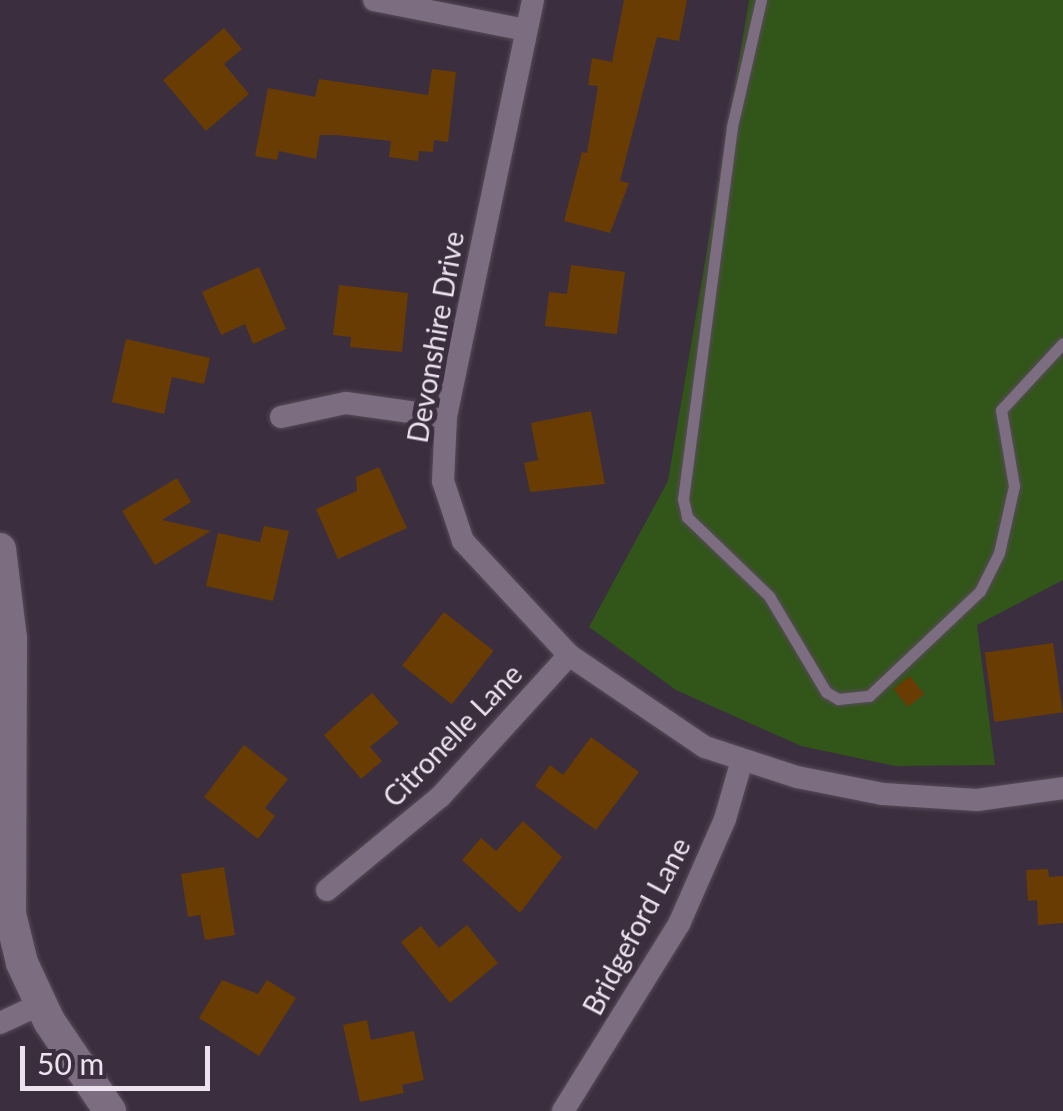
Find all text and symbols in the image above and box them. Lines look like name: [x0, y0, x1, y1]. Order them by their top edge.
street label: Devonshire Drive: [400, 229, 470, 445]
street label: Citronelle Lane: [376, 657, 528, 813]
street label: Bridgeford Lane: [575, 832, 697, 1020]
scale bar: [25, 1026, 215, 1088]
text: 50 m: [37, 1045, 104, 1081]

